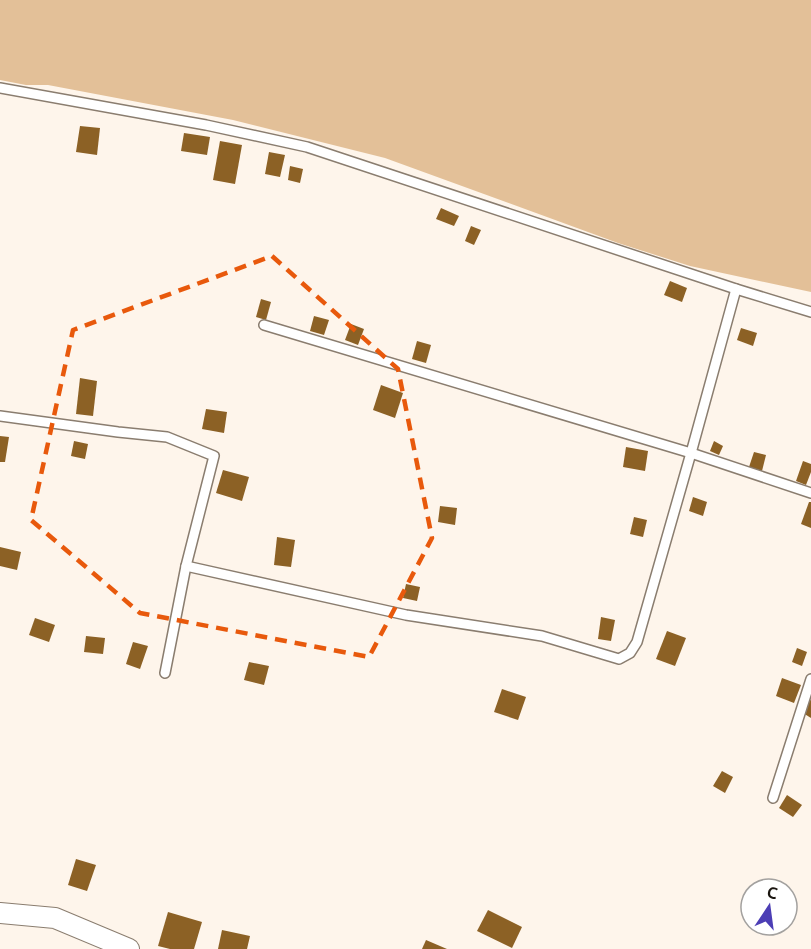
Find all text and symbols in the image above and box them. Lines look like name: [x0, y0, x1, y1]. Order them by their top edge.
north arrow: [739, 877, 799, 937]
text: С: [765, 882, 779, 902]

